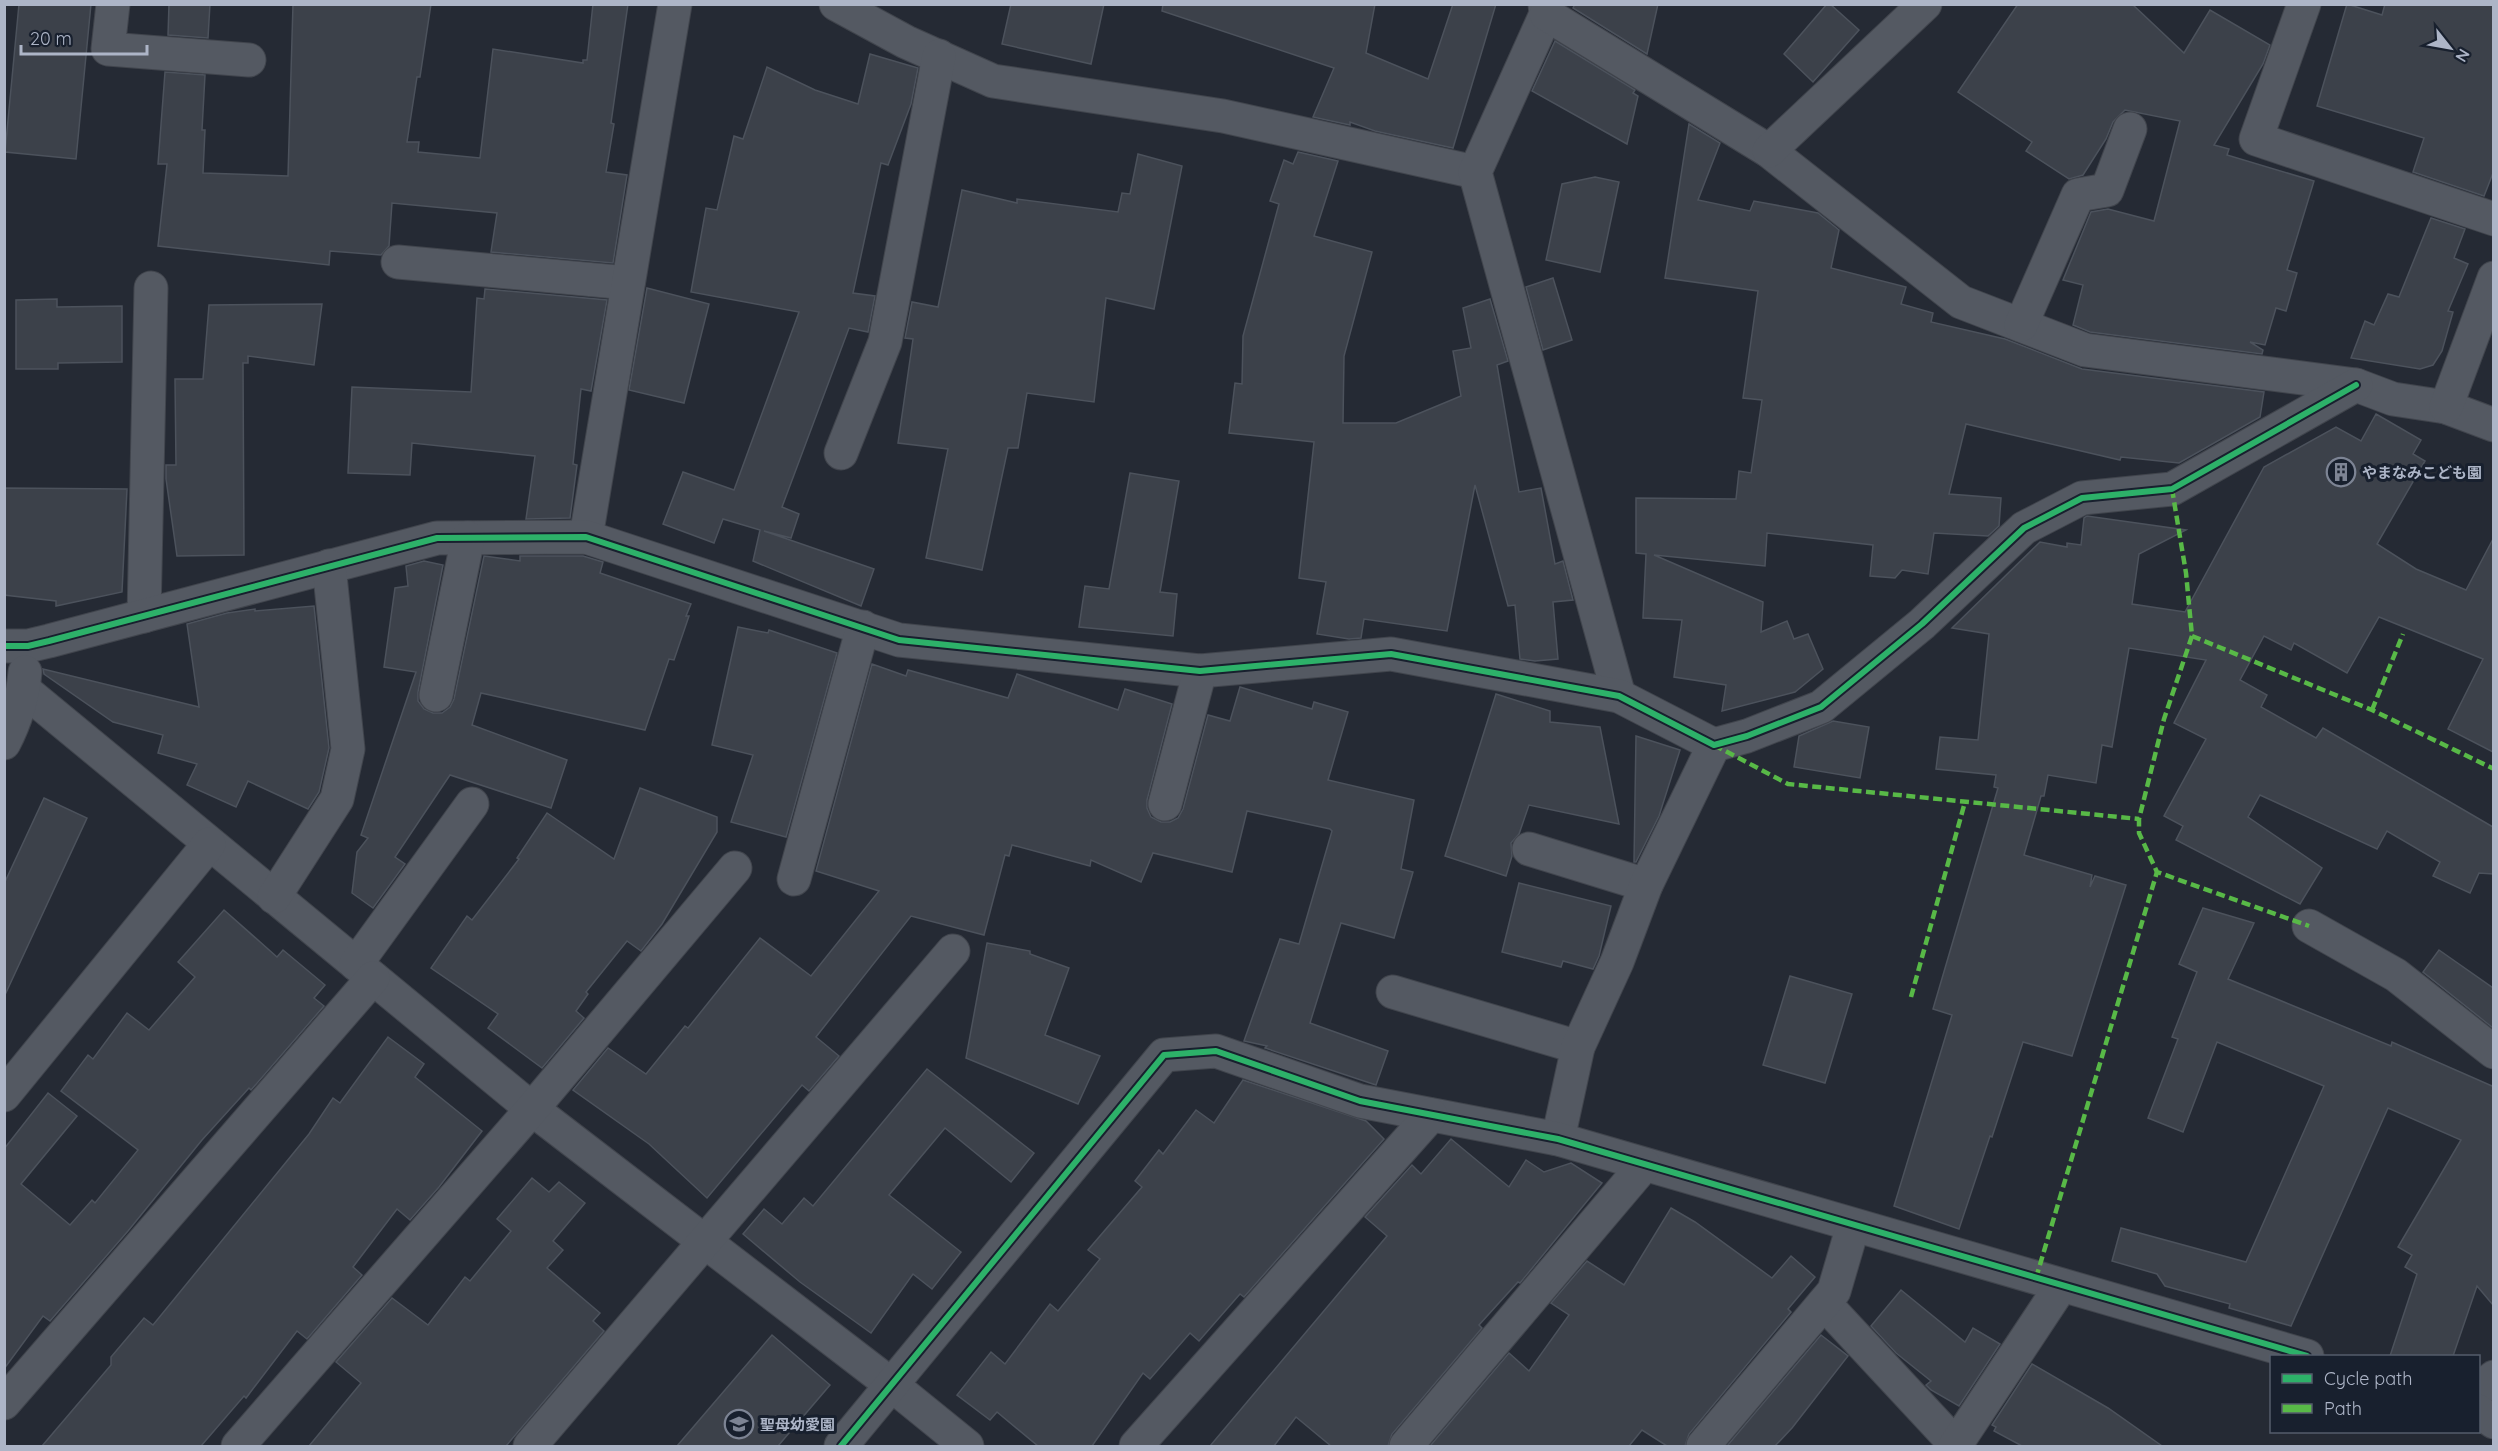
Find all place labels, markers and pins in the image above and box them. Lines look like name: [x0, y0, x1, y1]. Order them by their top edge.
building icon: やまなみこども園: [2325, 456, 2357, 488]
place label: やまなみこども園: [2362, 463, 2482, 482]
school or university icon: 聖母幼愛園: [723, 1408, 755, 1440]
place label: 聖母幼愛園: [760, 1415, 835, 1434]

